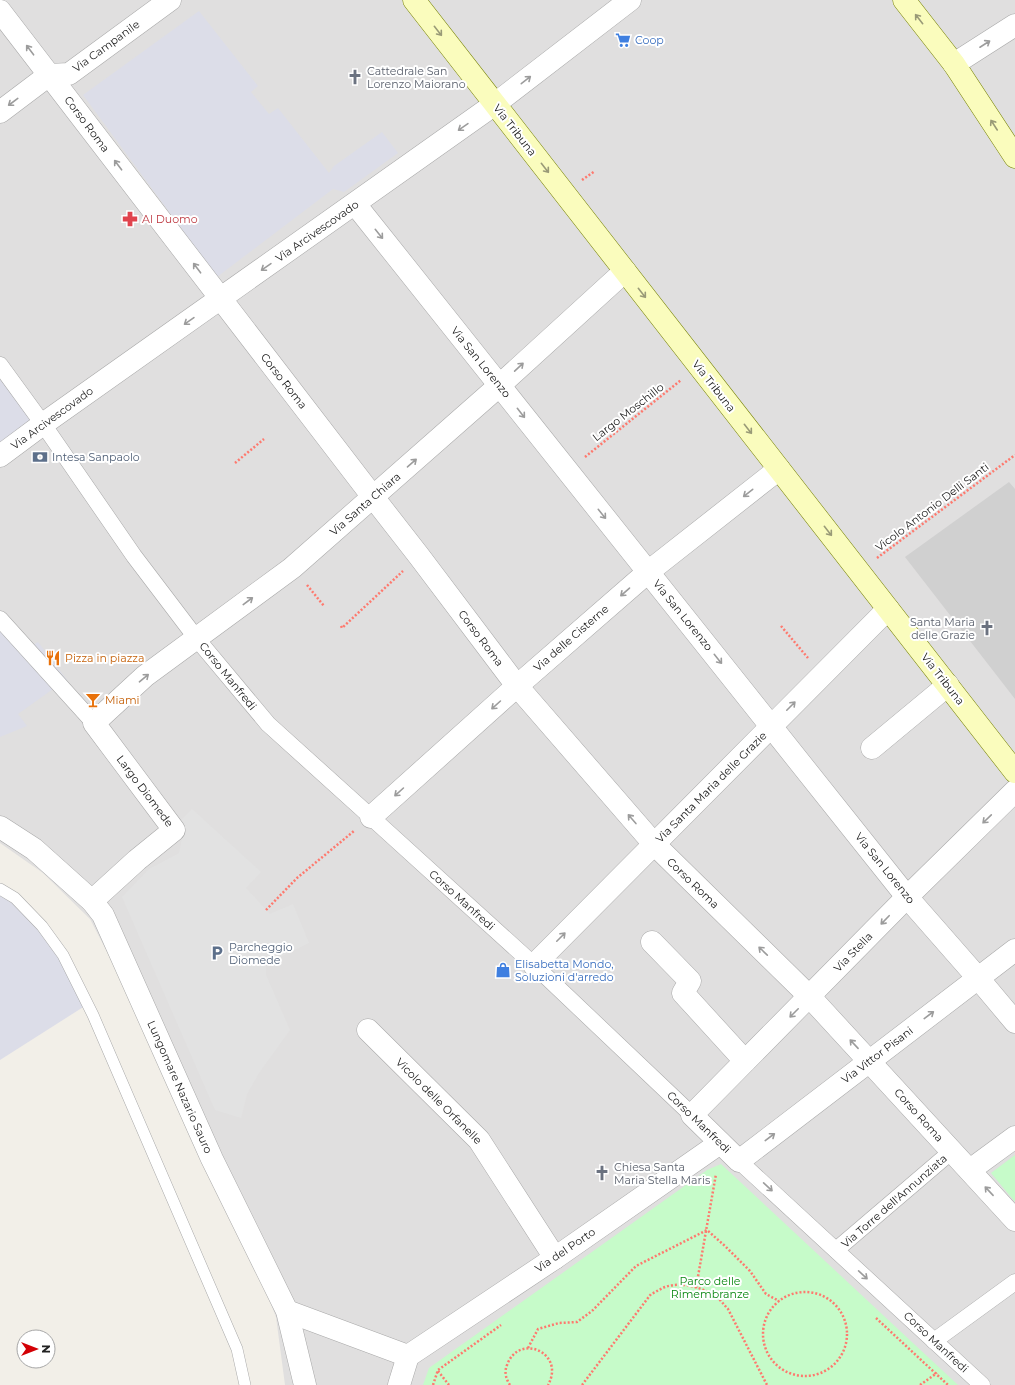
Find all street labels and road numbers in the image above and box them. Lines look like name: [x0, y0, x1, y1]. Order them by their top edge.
street label: Via Campanile: [70, 17, 143, 75]
street label: Corso Roma: [61, 93, 113, 155]
street label: Via Tribuna: [490, 101, 540, 159]
street label: Via Arcivescovado: [273, 197, 361, 265]
street label: Via San Lorenzo: [448, 324, 514, 400]
street label: Corso Roma: [258, 350, 310, 412]
street label: Via Tribuna: [689, 357, 739, 415]
street label: Largo Moschillo: [590, 380, 667, 444]
street label: Via Arcivescovado: [8, 383, 96, 453]
street label: Vicolo Antonio Delli Santi: [873, 460, 992, 554]
street label: Via Santa Chiara: [327, 469, 403, 539]
street label: Via San Lorenzo: [650, 577, 716, 653]
street label: Via delle Cisterne: [531, 601, 612, 674]
street label: Corso Roma: [455, 607, 507, 669]
street label: Corso Manfredi: [196, 639, 260, 713]
street label: Via Tribuna: [918, 650, 968, 708]
street label: Via Santa Maria delle Grazie: [652, 728, 770, 846]
street label: Largo Diomede: [114, 752, 177, 830]
street label: Via San Lorenzo: [852, 830, 918, 906]
street label: Corso Roma: [664, 855, 722, 911]
street label: Corso Manfredi: [426, 867, 498, 933]
street label: Via Stella: [831, 929, 875, 975]
street label: Lungomare Nazario Sauro: [144, 1018, 216, 1156]
street label: Via Vittor Pisani: [838, 1024, 916, 1086]
street label: Vicolo delle Orfanelle: [393, 1055, 485, 1147]
street label: Corso Roma: [891, 1085, 947, 1145]
street label: Corso Manfredi: [664, 1088, 734, 1156]
street label: Via Torre dell'Annunziata: [838, 1151, 950, 1251]
street label: Via del Porto: [532, 1225, 598, 1275]
street label: Corso Manfredi: [901, 1308, 971, 1376]

